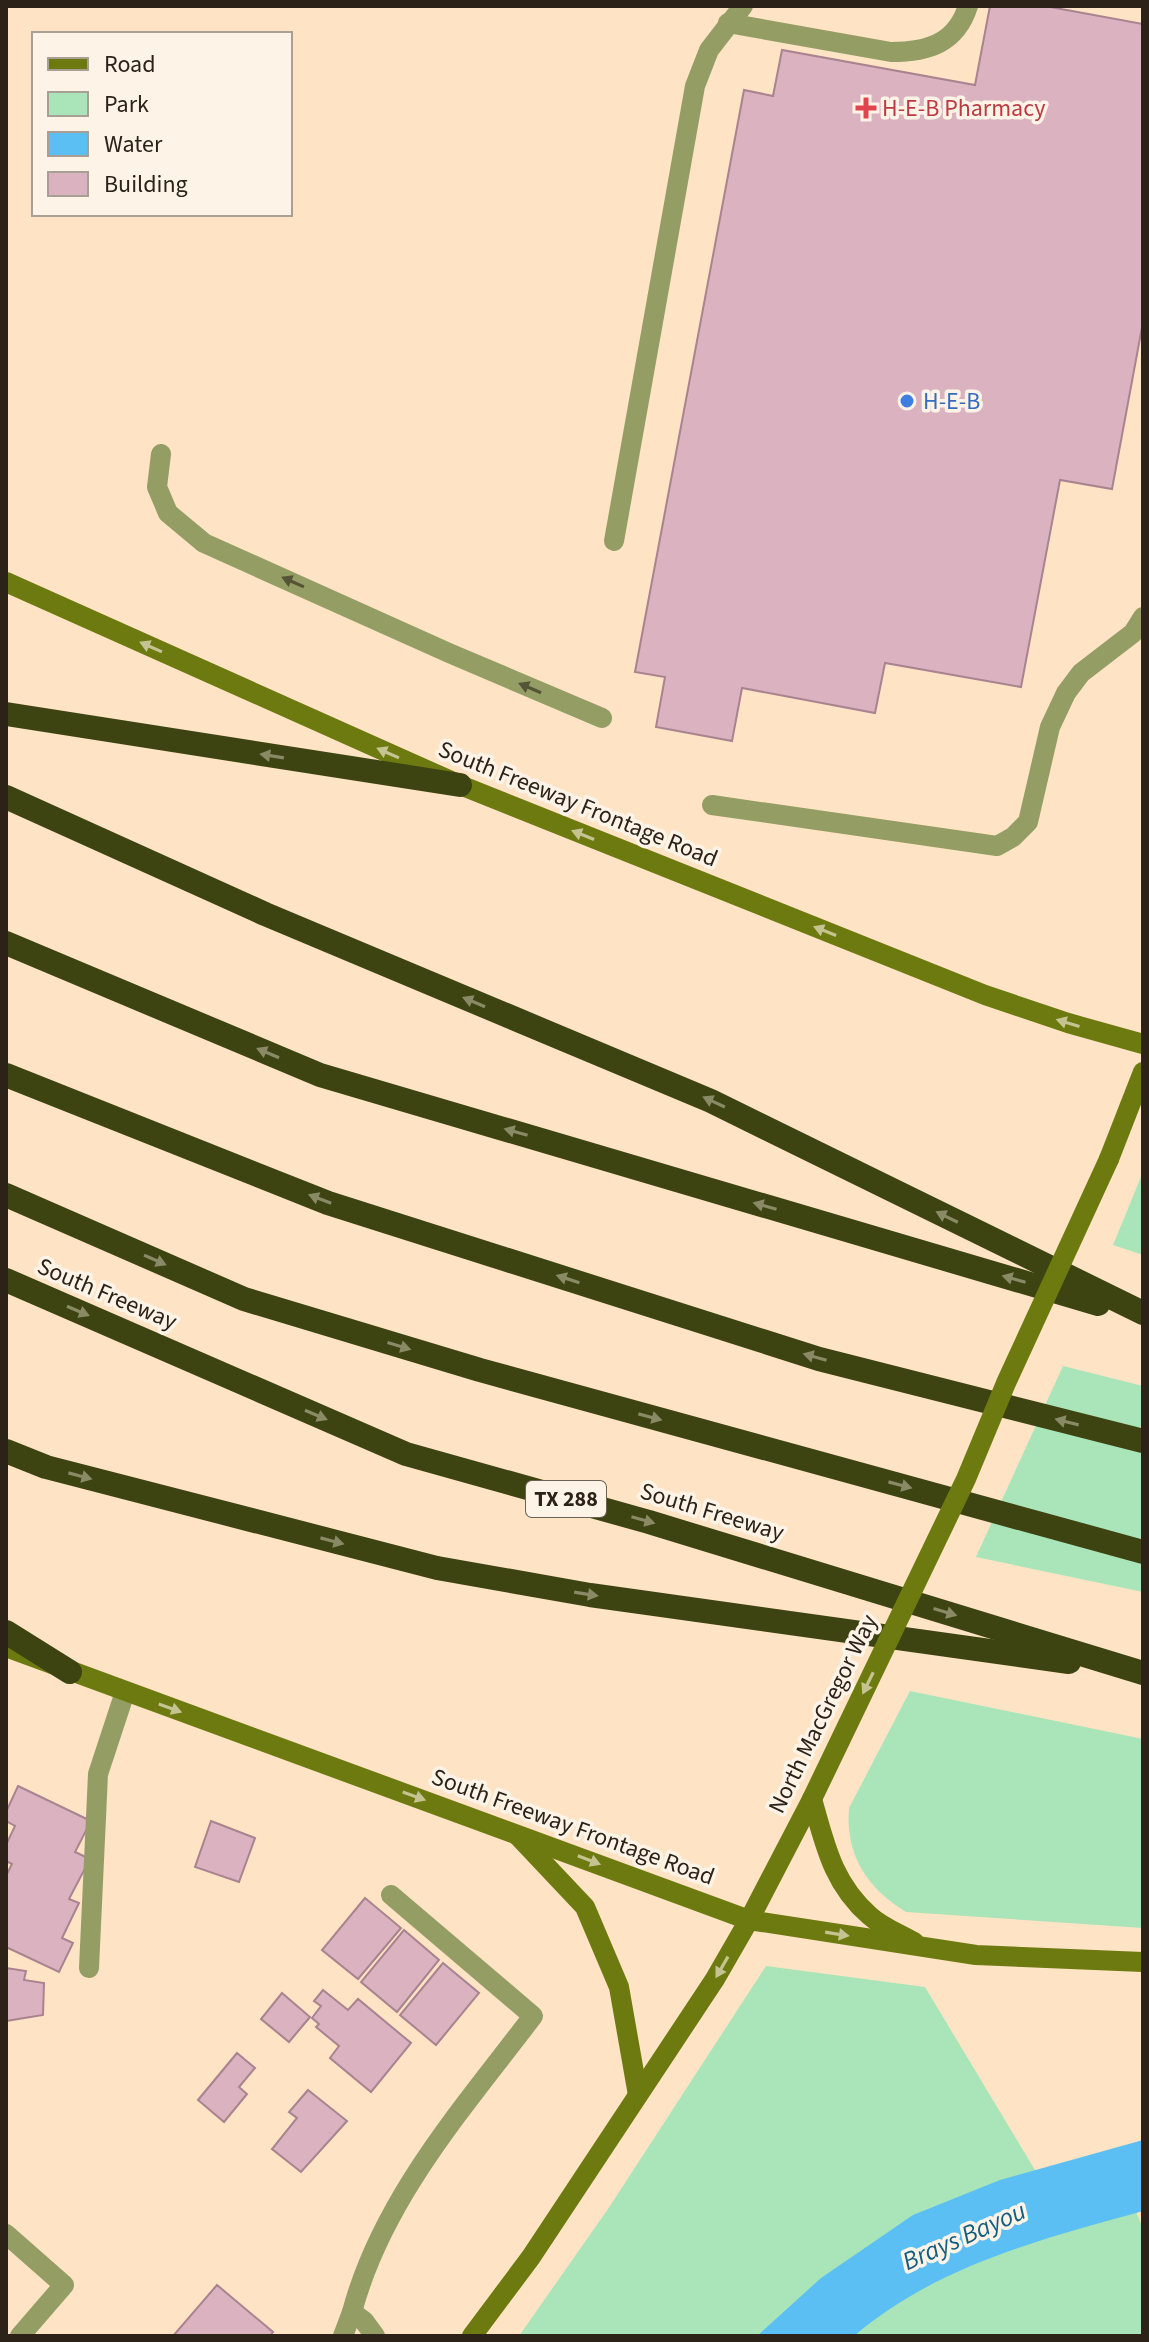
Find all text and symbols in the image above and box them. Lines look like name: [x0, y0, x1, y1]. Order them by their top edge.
legend: [32, 32, 292, 216]
text: Road: [104, 47, 156, 82]
text: Park: [104, 87, 149, 122]
place label: H-E-B Pharmacy: [882, 91, 1046, 126]
marker: H-E-B Pharmacy: [857, 99, 875, 117]
text: Water: [104, 127, 163, 162]
text: Building: [104, 167, 188, 202]
place label: H-E-B: [923, 384, 980, 419]
marker: H-E-B: [898, 392, 916, 410]
one-way arrow: [281, 576, 304, 589]
one-way arrow: [139, 640, 163, 653]
one-way arrow: [518, 681, 542, 694]
street label: South Freeway Frontage Road: [433, 732, 723, 876]
one-way arrow: [377, 746, 400, 760]
one-way arrow: [259, 749, 284, 761]
one-way arrow: [571, 828, 595, 841]
one-way arrow: [813, 924, 837, 937]
one-way arrow: [462, 995, 486, 1008]
one-way arrow: [1056, 1016, 1080, 1029]
one-way arrow: [256, 1047, 280, 1060]
one-way arrow: [702, 1096, 726, 1109]
one-way arrow: [503, 1126, 528, 1138]
one-way arrow: [308, 1192, 332, 1205]
one-way arrow: [753, 1199, 777, 1212]
one-way arrow: [936, 1210, 959, 1224]
street label: South Freeway: [32, 1249, 182, 1339]
one-way arrow: [143, 1253, 166, 1266]
one-way arrow: [555, 1272, 579, 1285]
one-way arrow: [1002, 1272, 1026, 1285]
one-way arrow: [66, 1305, 89, 1318]
one-way arrow: [388, 1340, 412, 1353]
one-way arrow: [803, 1350, 827, 1363]
one-way arrow: [304, 1408, 328, 1421]
one-way arrow: [637, 1411, 662, 1423]
one-way arrow: [1055, 1415, 1080, 1427]
one-way arrow: [68, 1470, 93, 1482]
street label: South Freeway: [636, 1474, 788, 1550]
one-way arrow: [888, 1480, 913, 1492]
road number: TX 288: [526, 1481, 606, 1517]
one-way arrow: [630, 1515, 655, 1527]
one-way arrow: [319, 1535, 344, 1547]
one-way arrow: [574, 1589, 599, 1601]
one-way arrow: [933, 1606, 957, 1619]
street label: North MacGregor Way: [760, 1609, 886, 1819]
one-way arrow: [861, 1671, 875, 1694]
one-way arrow: [158, 1702, 182, 1715]
street label: South Freeway Frontage Road: [427, 1759, 719, 1895]
one-way arrow: [403, 1791, 427, 1803]
one-way arrow: [577, 1854, 601, 1867]
one-way arrow: [825, 1929, 850, 1941]
one-way arrow: [715, 1956, 729, 1978]
water label: Brays Bayou: [896, 2192, 1032, 2280]

